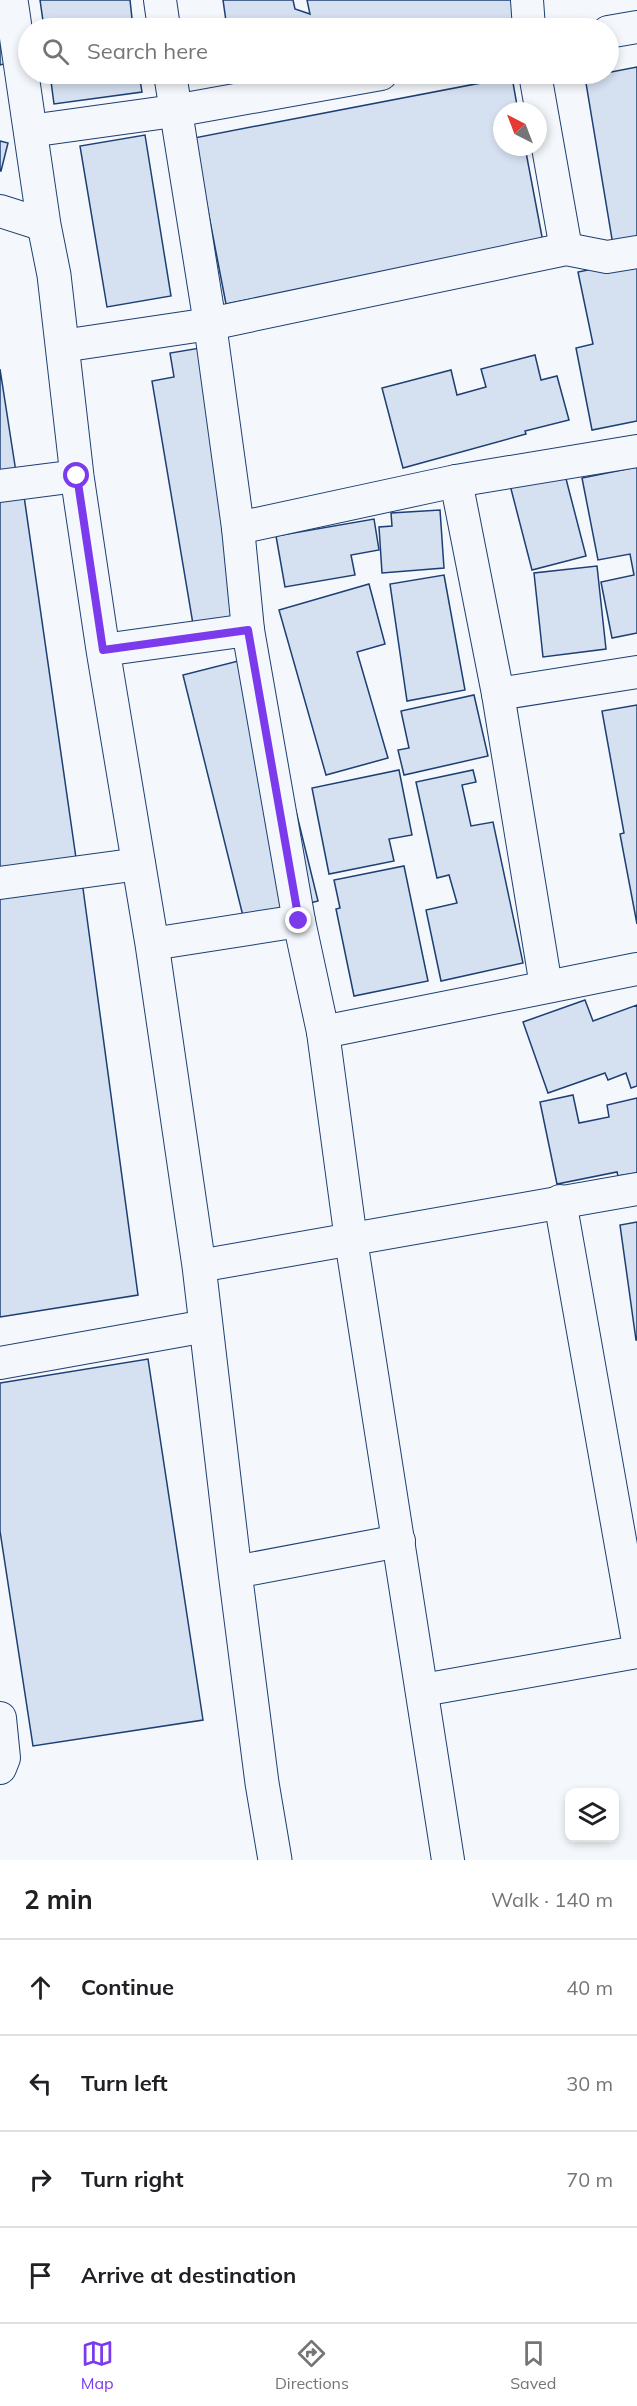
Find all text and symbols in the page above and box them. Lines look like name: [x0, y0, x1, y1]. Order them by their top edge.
search box: [18, 18, 619, 84]
icon: search: [39, 35, 72, 68]
text: Search here: [87, 37, 208, 65]
north arrow: [493, 102, 547, 156]
route start: [63, 462, 89, 488]
route end: [285, 907, 311, 933]
map controls: [565, 1788, 619, 1842]
button: layers: [565, 1788, 619, 1842]
text: 2 min: [24, 1883, 93, 1916]
text: Walk · 140 m: [491, 1887, 613, 1912]
icon: ahead: [24, 1971, 57, 2004]
text: Continue: [81, 1973, 174, 2001]
text: 40 m: [566, 1975, 613, 2000]
icon: left: [24, 2067, 57, 2100]
text: Turn left: [81, 2069, 168, 2097]
text: 30 m: [566, 2071, 613, 2096]
icon: right: [24, 2163, 57, 2196]
text: Turn right: [81, 2165, 184, 2193]
text: 70 m: [566, 2167, 613, 2192]
icon: arrive: [24, 2259, 57, 2292]
text: Arrive at destination: [81, 2261, 296, 2289]
tab: Map: [81, 2337, 114, 2393]
tab: Directions: [275, 2337, 349, 2393]
tab: Saved: [510, 2337, 556, 2393]

